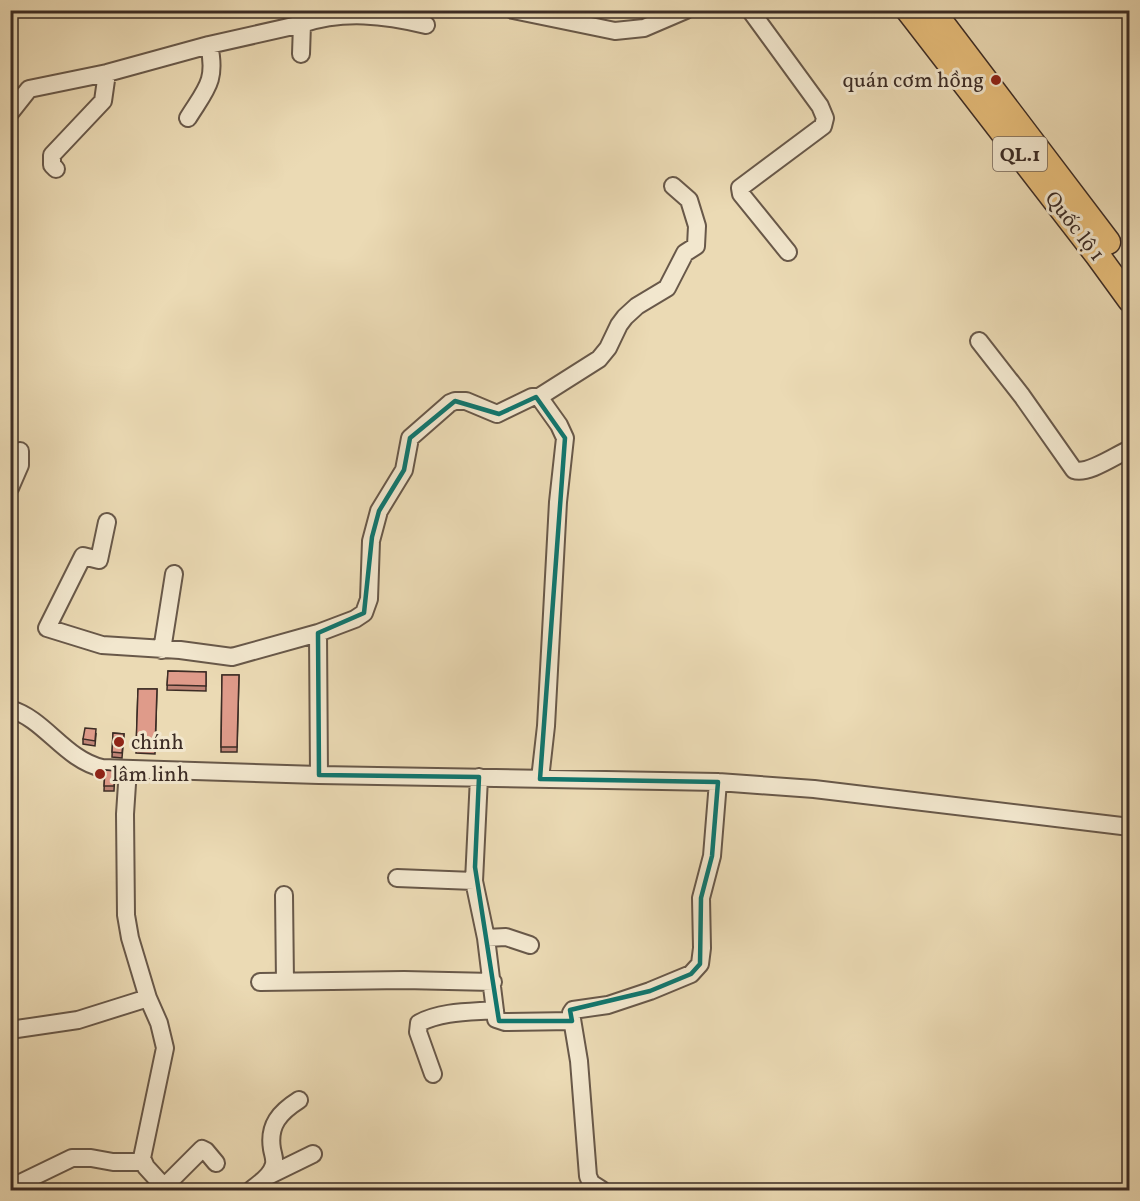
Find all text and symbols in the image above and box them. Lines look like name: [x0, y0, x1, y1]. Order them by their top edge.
place label: quán cơm hồng: [843, 67, 984, 96]
marker: quán cơm hồng: [989, 73, 1003, 87]
road number: QL.1: [993, 137, 1047, 171]
street label: Quốc lộ 1: [1037, 186, 1110, 268]
place label: chính: [131, 729, 184, 758]
marker: chính: [112, 735, 126, 749]
place label: lâm linh: [112, 761, 189, 790]
marker: lâm linh: [93, 767, 107, 781]

